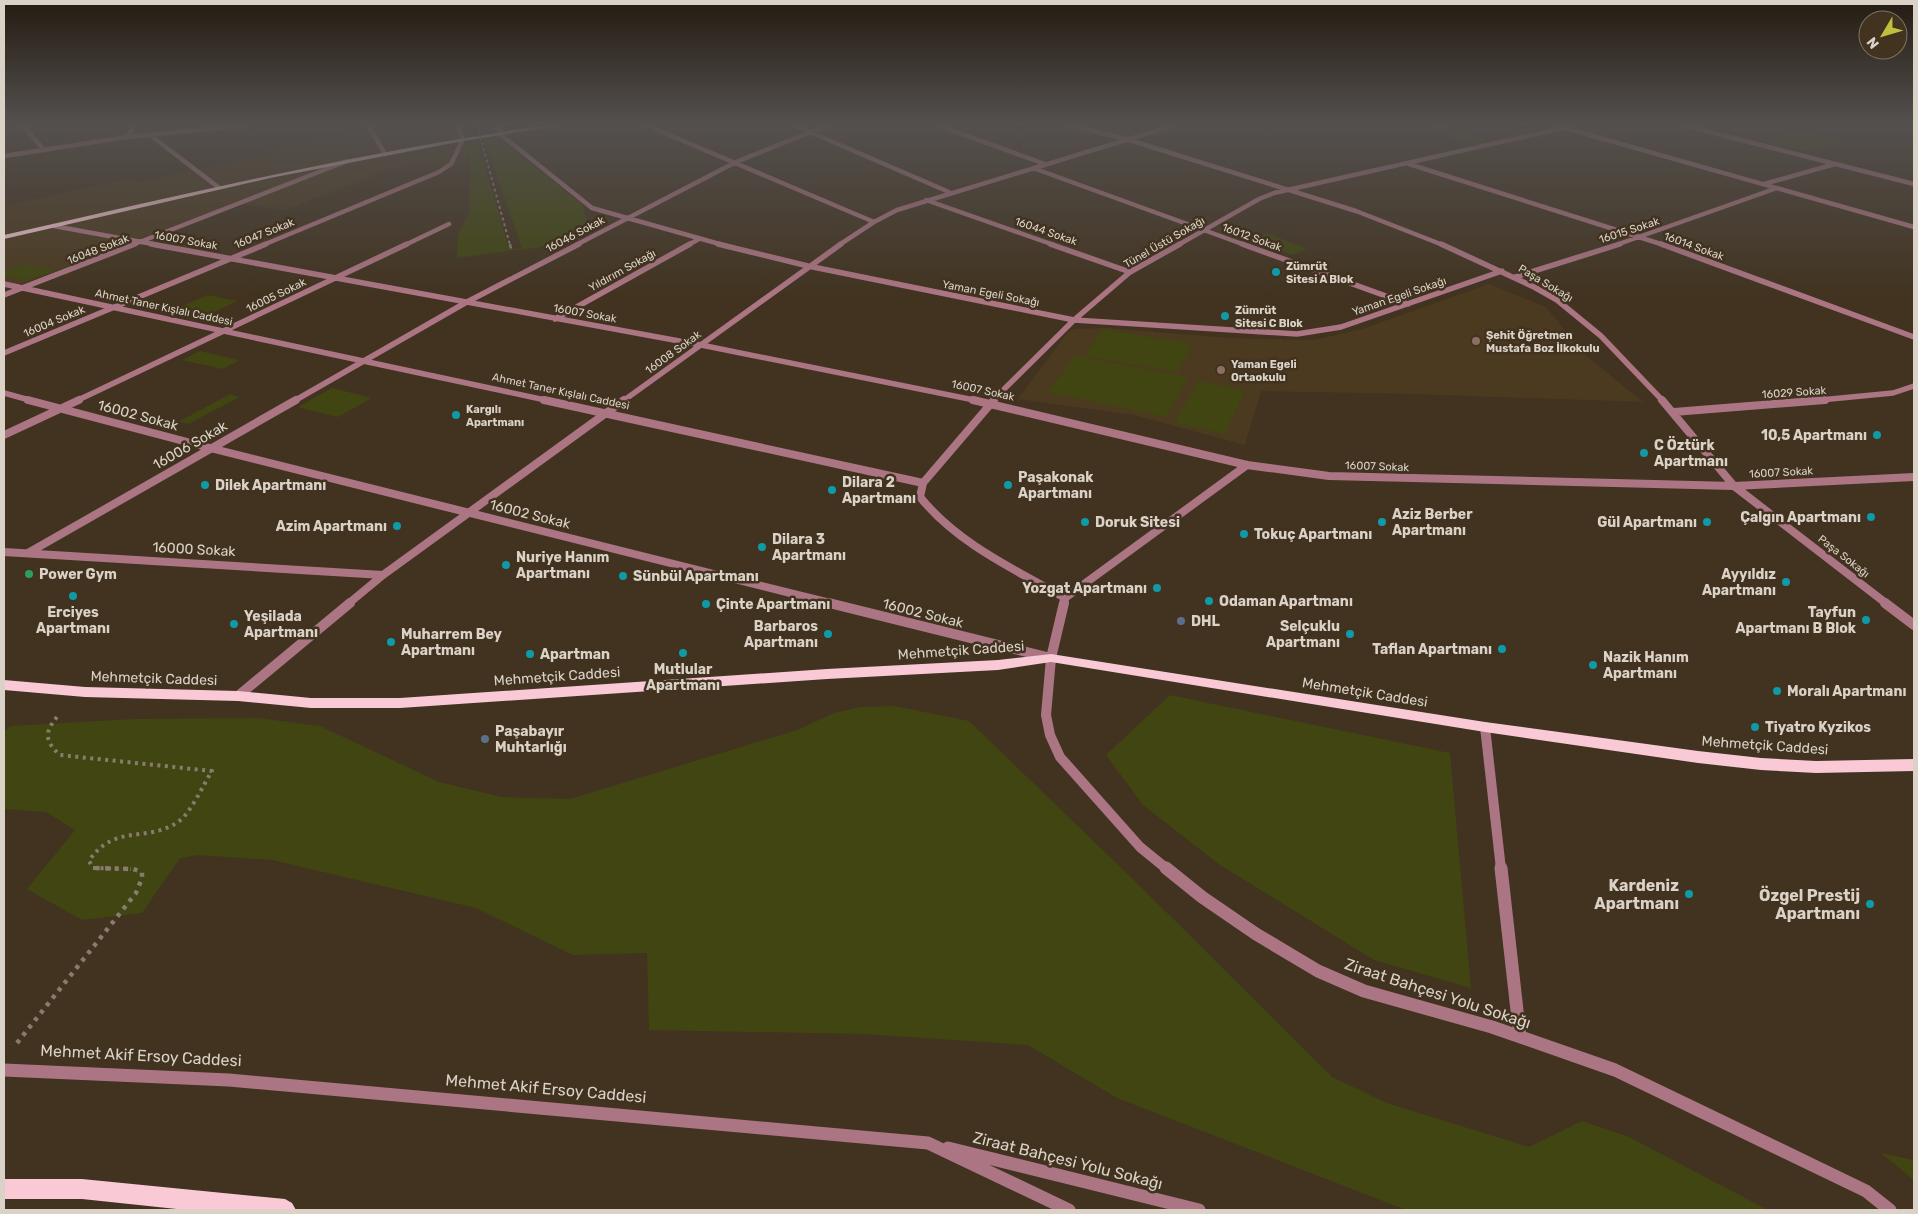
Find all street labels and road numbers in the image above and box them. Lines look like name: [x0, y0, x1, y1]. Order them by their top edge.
street label: 16046 Sokak: [544, 213, 607, 255]
street label: Tünel Üstü Sokağı: [1122, 214, 1207, 271]
street label: 16047 Sokak: [232, 215, 296, 251]
street label: 16044 Sokak: [1013, 215, 1079, 248]
street label: 16015 Sokak: [1597, 215, 1661, 246]
street label: 16012 Sokak: [1220, 221, 1284, 254]
street label: 16007 Sokak: [153, 229, 219, 253]
street label: 16014 Sokak: [1662, 230, 1726, 263]
street label: 16048 Sokak: [65, 232, 131, 267]
street label: Yıldırım Sokağı: [586, 247, 658, 294]
street label: Paşa Sokağı: [1516, 262, 1575, 305]
street label: Yaman Egeli Sokağı: [1350, 274, 1448, 319]
street label: 16005 Sokak: [244, 275, 309, 316]
street label: Yaman Egeli Sokağı: [941, 278, 1041, 309]
street label: Ahmet Taner Kışlalı Caddesi: [94, 287, 234, 328]
street label: 16007 Sokak: [552, 302, 618, 326]
street label: 16004 Sokak: [22, 303, 87, 340]
street label: 16008 Sokak: [643, 328, 704, 377]
street label: Ahmet Taner Kışlalı Caddesi: [491, 371, 631, 412]
street label: 16007 Sokak: [950, 377, 1016, 404]
street label: 16029 Sokak: [1761, 384, 1827, 401]
street label: 16002 Sokak: [96, 397, 181, 435]
street label: 16006 Sokak: [150, 417, 231, 474]
street label: 16007 Sokak: [1345, 459, 1410, 474]
street label: 16007 Sokak: [1749, 464, 1814, 481]
street label: 16002 Sokak: [488, 496, 573, 533]
street label: Paşa Sokağı: [1815, 532, 1872, 580]
street label: 16000 Sokak: [152, 539, 237, 560]
street label: 16002 Sokak: [881, 595, 966, 632]
street label: Mehmetçik Caddesi: [897, 638, 1025, 663]
street label: Mehmetçik Caddesi: [493, 664, 621, 689]
street label: Mehmetçik Caddesi: [90, 668, 218, 689]
street label: Mehmetçik Caddesi: [1301, 674, 1429, 711]
street label: Mehmetçik Caddesi: [1701, 733, 1829, 758]
street label: Ziraat Bahçesi Yolu Sokağı: [1342, 954, 1533, 1033]
street label: Mehmet Akif Ersoy Caddesi: [40, 1041, 242, 1070]
street label: Mehmet Akif Ersoy Caddesi: [445, 1070, 647, 1107]
street label: Ziraat Bahçesi Yolu Sokağı: [971, 1128, 1165, 1193]

